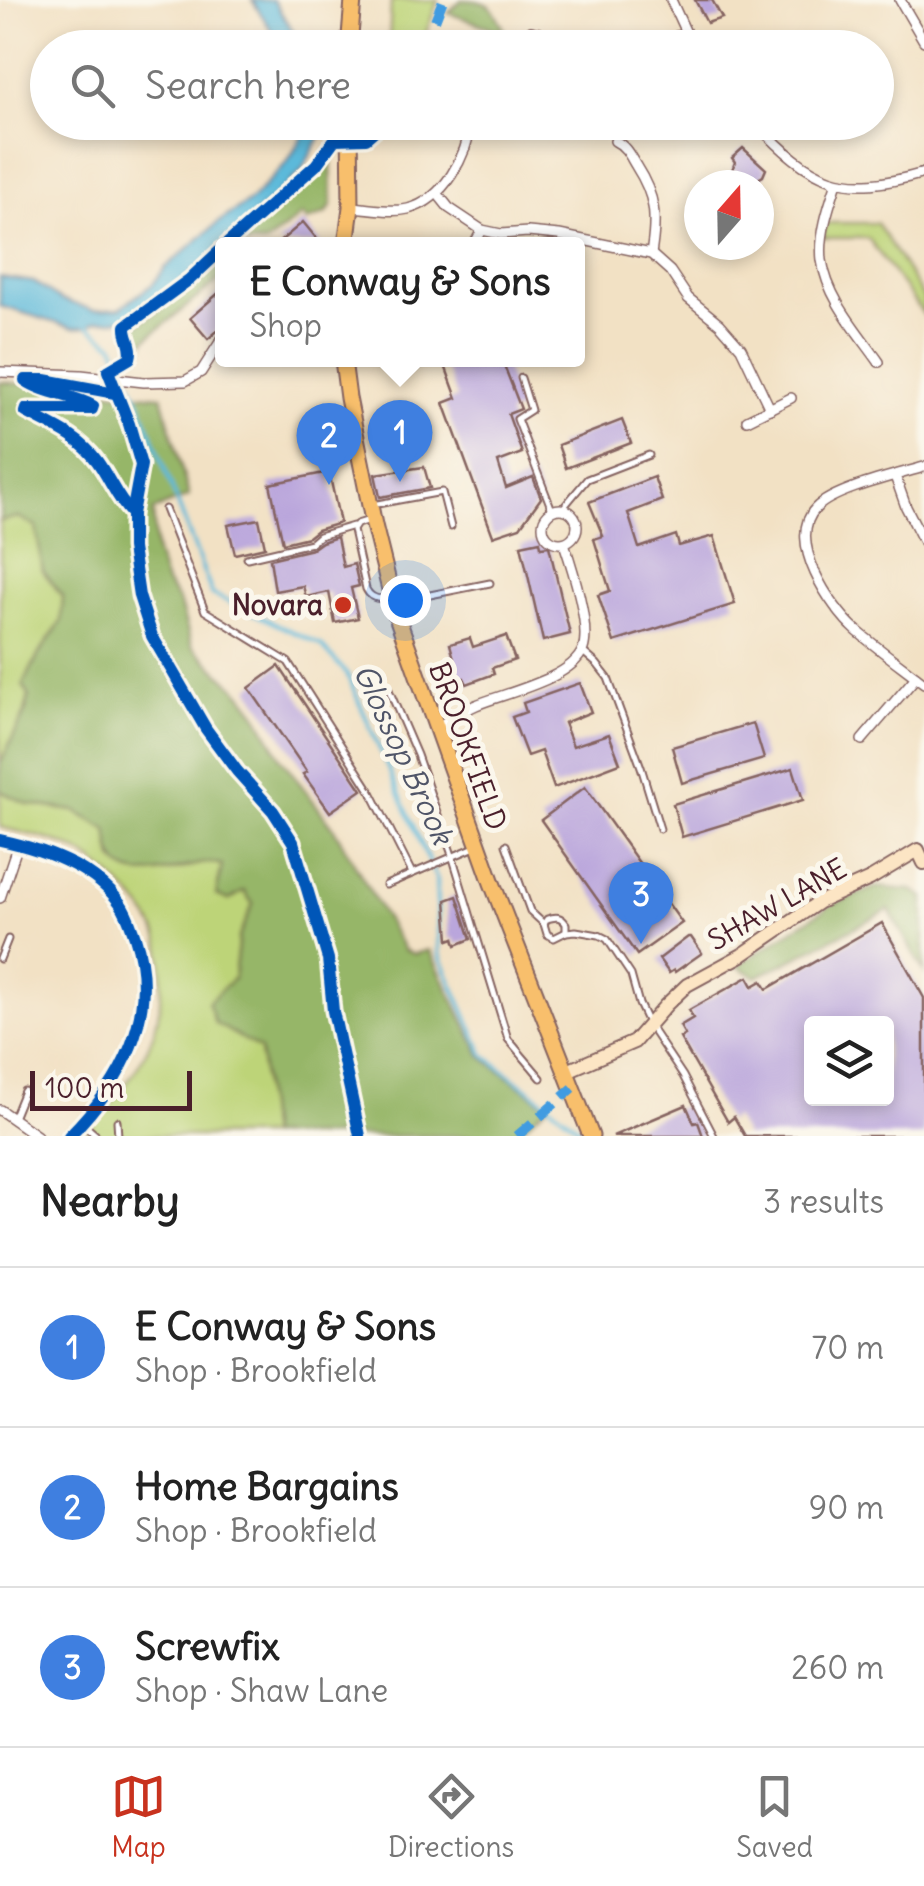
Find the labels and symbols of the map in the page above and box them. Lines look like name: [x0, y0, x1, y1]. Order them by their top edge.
north arrow: [684, 170, 774, 260]
pin: 1: [368, 400, 432, 482]
pin: 2: [296, 402, 362, 485]
your location: [380, 575, 431, 626]
place label: Novara: [232, 587, 323, 623]
marker: Novara: [332, 594, 354, 616]
street label: BROOKFIELD: [421, 657, 515, 835]
water label: Glossop Brook: [346, 658, 463, 852]
street label: SHAW LANE: [701, 850, 853, 958]
pin: 3: [608, 862, 674, 944]
scale bar: [30, 1066, 192, 1110]

